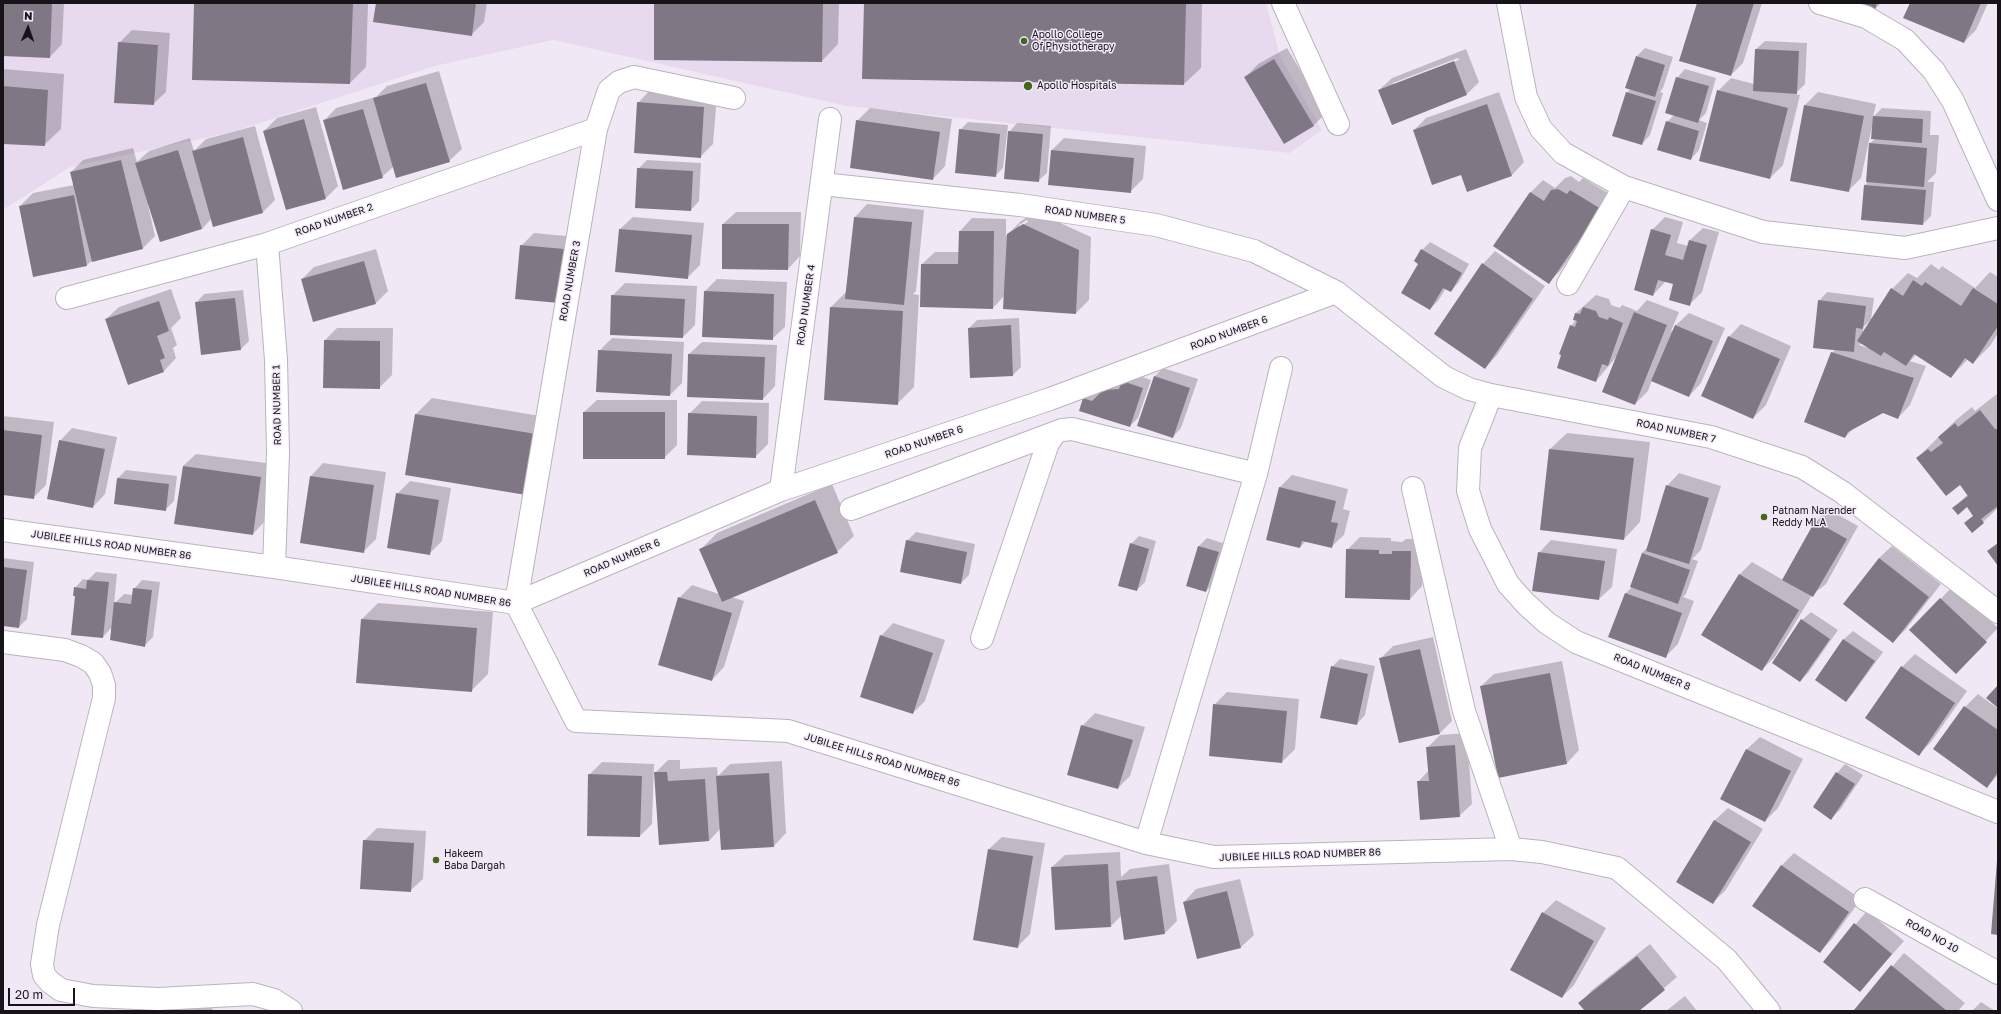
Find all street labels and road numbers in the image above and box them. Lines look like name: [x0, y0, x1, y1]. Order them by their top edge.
street label: ROAD NUMBER 2: [293, 201, 375, 239]
street label: ROAD NUMBER 5: [1044, 203, 1126, 227]
street label: ROAD NUMBER 3: [557, 240, 583, 322]
street label: ROAD NUMBER 4: [794, 264, 818, 346]
street label: ROAD NUMBER 6: [1188, 313, 1270, 353]
street label: ROAD NUMBER 1: [270, 365, 284, 445]
street label: ROAD NUMBER 7: [1635, 417, 1717, 445]
street label: ROAD NUMBER 6: [883, 423, 965, 461]
street label: JUBILEE HILLS ROAD NUMBER 86: [30, 528, 192, 562]
street label: ROAD NUMBER 6: [582, 536, 662, 580]
street label: JUBILEE HILLS ROAD NUMBER 86: [350, 572, 512, 610]
street label: ROAD NUMBER 8: [1612, 651, 1692, 693]
street label: JUBILEE HILLS ROAD NUMBER 86: [803, 731, 961, 789]
street label: JUBILEE HILLS ROAD NUMBER 86: [1219, 846, 1381, 864]
street label: ROAD NO 10: [1903, 917, 1961, 955]

